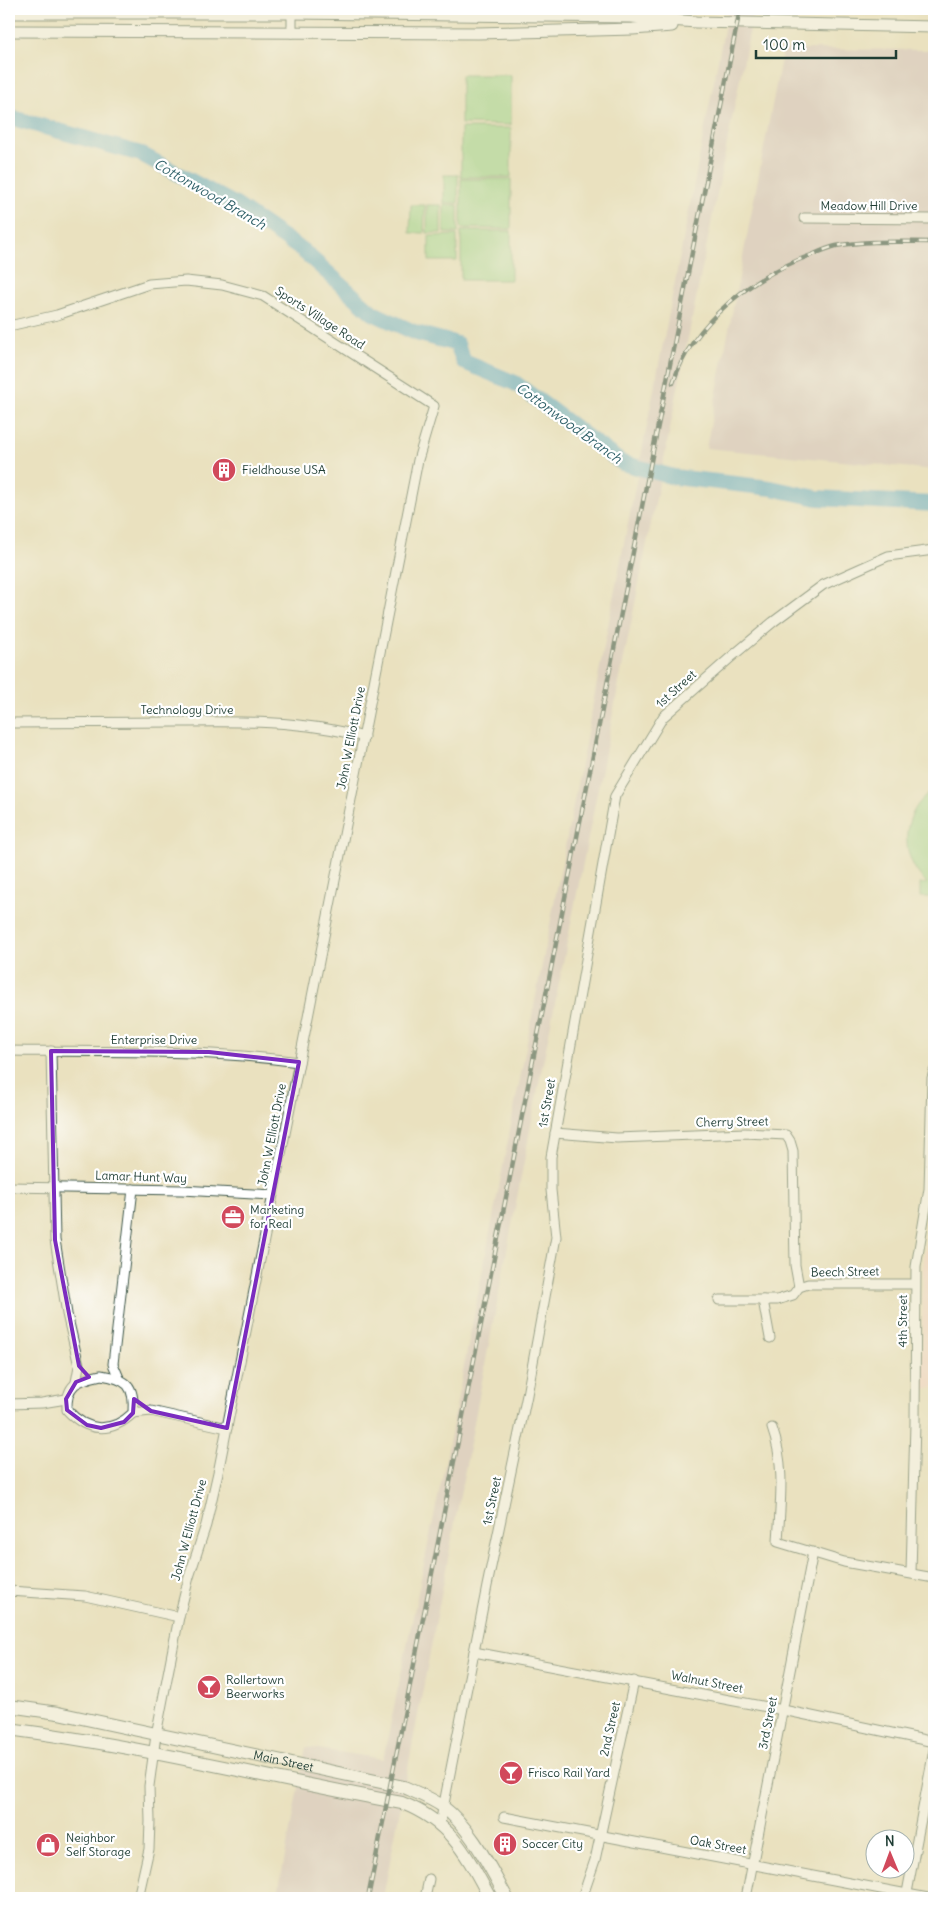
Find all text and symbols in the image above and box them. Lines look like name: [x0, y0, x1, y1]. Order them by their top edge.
scale bar: [756, 28, 896, 60]
text: 100 m: [763, 35, 805, 54]
water label: Cottonwood Branch: [151, 155, 270, 234]
street label: Meadow Hill Drive: [821, 198, 917, 213]
street label: Sports Village Road: [273, 283, 368, 352]
water label: Cottonwood Branch: [513, 379, 626, 468]
building icon: Fieldhouse USA: [211, 457, 237, 483]
place label: Fieldhouse USA: [242, 462, 326, 477]
street label: 1st Street: [652, 667, 699, 711]
street label: John W Elliott Drive: [333, 685, 368, 791]
street label: Technology Drive: [141, 702, 233, 717]
street label: Enterprise Drive: [111, 1032, 197, 1047]
street label: 1st Street: [535, 1077, 558, 1128]
street label: John W Elliott Drive: [254, 1082, 289, 1188]
street label: Cherry Street: [695, 1113, 769, 1130]
street label: Lamar Hunt Way: [95, 1167, 187, 1186]
place label: Marketing for Real: [250, 1202, 304, 1231]
office icon: Marketing for Real: [220, 1204, 246, 1230]
street label: Beech Street: [811, 1263, 879, 1280]
street label: 4th Street: [895, 1295, 910, 1347]
street label: 1st Street: [479, 1475, 504, 1526]
street label: John W Elliott Drive: [168, 1477, 209, 1582]
street label: Walnut Street: [670, 1667, 744, 1696]
place label: Rollertown Beerworks: [226, 1672, 284, 1701]
bar icon: Rollertown Beerworks: [196, 1674, 222, 1700]
street label: 3rd Street: [755, 1695, 780, 1751]
street label: 2nd Street: [596, 1700, 623, 1758]
street label: Main Street: [252, 1747, 315, 1774]
bar icon: Frisco Rail Yard: [498, 1760, 524, 1786]
place label: Frisco Rail Yard: [528, 1765, 610, 1780]
place label: Neighbor Self Storage: [66, 1830, 131, 1859]
north arrow: [866, 1830, 916, 1880]
building icon: Soccer City: [492, 1831, 518, 1857]
shop icon: Neighbor Self Storage: [35, 1832, 61, 1858]
street label: Oak Street: [689, 1832, 748, 1857]
text: N: [885, 1832, 895, 1850]
place label: Soccer City: [522, 1836, 583, 1851]

